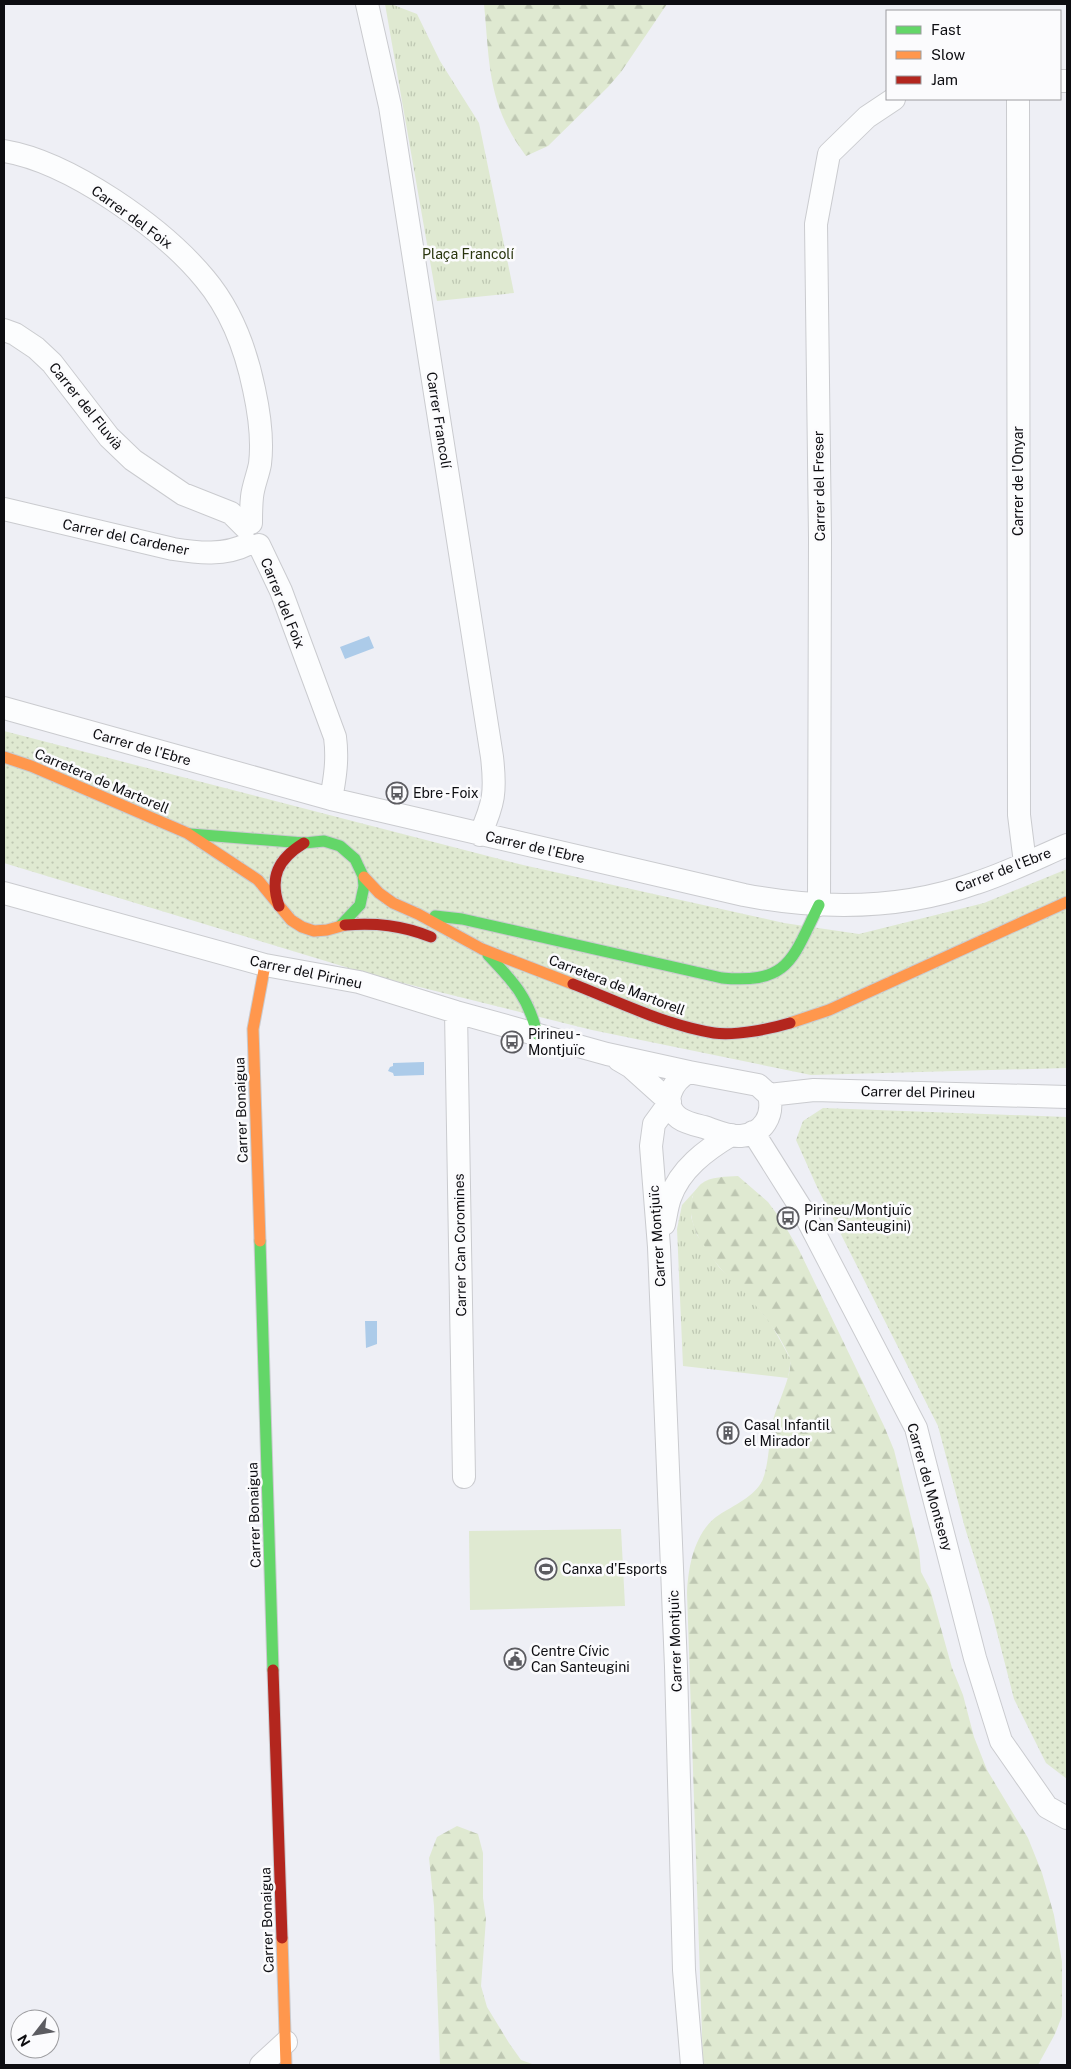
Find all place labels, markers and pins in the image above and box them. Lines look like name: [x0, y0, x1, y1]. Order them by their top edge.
bus stop icon: Ebre - Foix: [385, 781, 409, 805]
place label: Ebre - Foix: [413, 785, 479, 801]
place label: Pirineu - Montjuïc: [528, 1026, 585, 1058]
bus stop icon: Pirineu - Montjuïc: [500, 1030, 524, 1054]
place label: Pirineu/Montjuïc (Can Santeugini): [804, 1202, 912, 1234]
bus stop icon: Pirineu/Montjuïc (Can Santeugini): [776, 1206, 800, 1230]
place label: Casal Infantil el Mirador: [744, 1417, 830, 1449]
building icon: Casal Infantil el Mirador: [716, 1421, 740, 1445]
sports icon: Canxa d'Esports: [534, 1557, 558, 1581]
place label: Canxa d'Esports: [562, 1561, 667, 1577]
place label: Centre Cívic Can Santeugini: [531, 1643, 630, 1675]
public building icon: Centre Cívic Can Santeugini: [503, 1647, 527, 1671]

